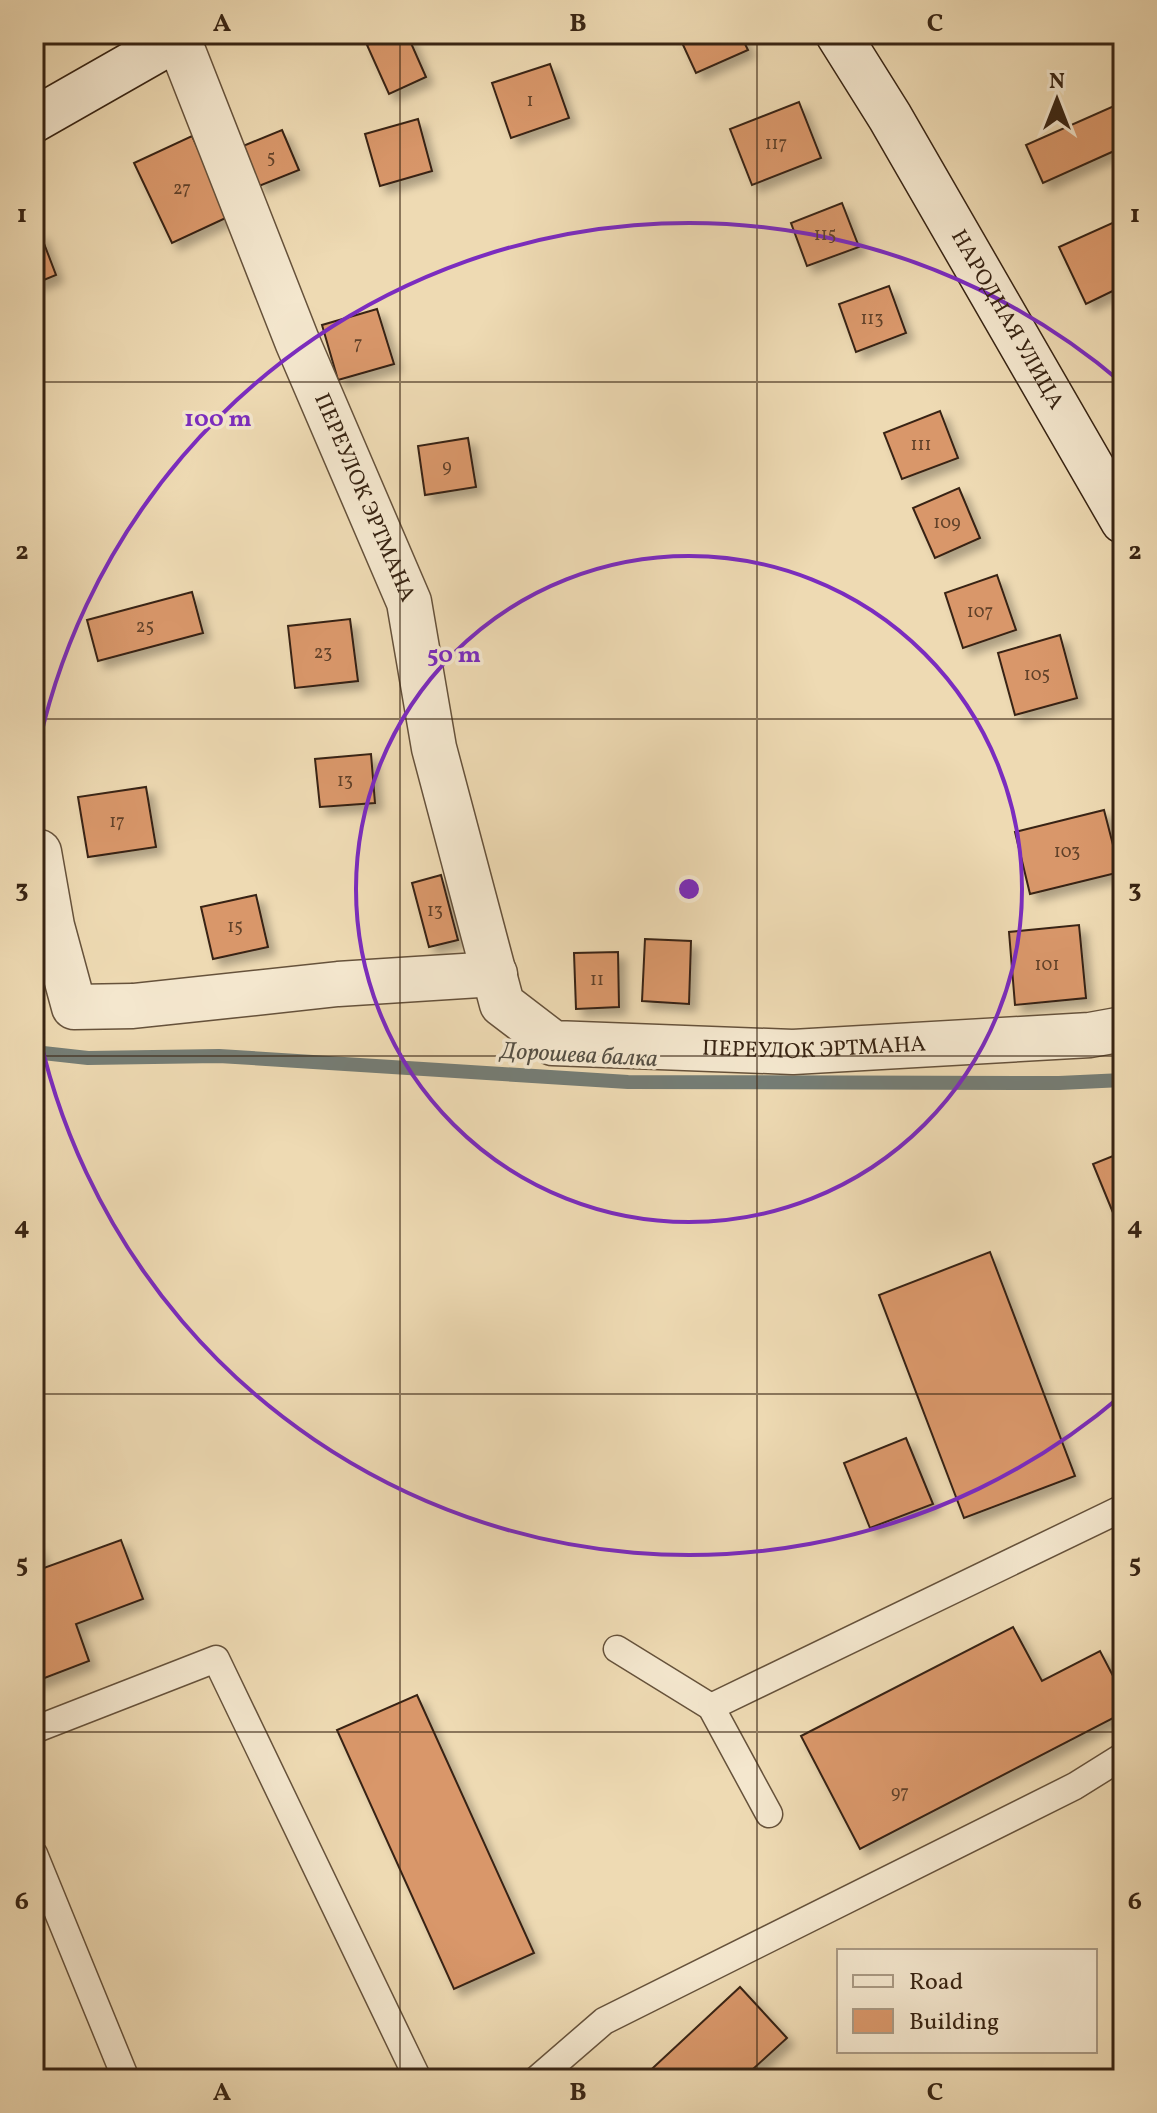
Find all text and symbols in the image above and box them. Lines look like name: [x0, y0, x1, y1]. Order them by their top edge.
text: A: [213, 6, 232, 42]
text: B: [569, 6, 587, 42]
text: C: [927, 6, 943, 42]
north arrow: [1017, 60, 1097, 140]
text: N: [1049, 67, 1065, 98]
house number: 1: [527, 89, 533, 114]
house number: 117: [765, 132, 787, 157]
house number: 5: [267, 146, 275, 171]
house number: 27: [173, 177, 191, 202]
text: 1: [17, 197, 27, 233]
text: 1: [1130, 197, 1140, 233]
house number: 115: [814, 223, 836, 248]
street label: НАРОДНАЯ УЛИЦА: [943, 224, 1071, 415]
house number: 113: [860, 307, 884, 332]
house number: 7: [354, 332, 362, 357]
street label: ПЕРЕУЛОК ЭРТМАНА: [306, 389, 423, 607]
text: 100 m: [184, 403, 252, 437]
house number: 111: [911, 433, 931, 458]
house number: 9: [442, 455, 452, 480]
house number: 109: [933, 511, 961, 536]
text: 2: [15, 534, 29, 570]
text: 2: [1128, 534, 1142, 570]
house number: 107: [967, 600, 993, 625]
house number: 25: [136, 615, 154, 640]
text: 50 m: [427, 639, 481, 673]
house number: 23: [314, 641, 332, 666]
house number: 105: [1024, 663, 1050, 688]
house number: 13: [337, 769, 353, 794]
house number: 17: [109, 810, 125, 835]
house number: 103: [1054, 840, 1080, 865]
text: 3: [15, 872, 29, 908]
text: 3: [1128, 872, 1142, 908]
centre of rings: [675, 875, 703, 903]
house number: 13: [427, 899, 443, 924]
house number: 15: [227, 915, 243, 940]
house number: 101: [1035, 953, 1059, 978]
house number: 11: [590, 968, 604, 993]
street label: ПЕРЕУЛОК ЭРТМАНА: [702, 1029, 927, 1068]
water label: Дорошева балка: [497, 1035, 659, 1077]
text: 4: [14, 1209, 30, 1245]
text: 4: [1127, 1209, 1143, 1245]
text: 5: [16, 1547, 28, 1583]
text: 5: [1129, 1547, 1141, 1583]
house number: 97: [891, 1781, 909, 1806]
text: 6: [15, 1884, 29, 1920]
text: 6: [1128, 1884, 1142, 1920]
legend: [837, 1949, 1097, 2053]
text: Road: [909, 1966, 963, 2000]
text: Building: [909, 2006, 999, 2040]
text: A: [213, 2075, 232, 2111]
text: B: [569, 2075, 587, 2111]
text: C: [927, 2075, 943, 2111]

